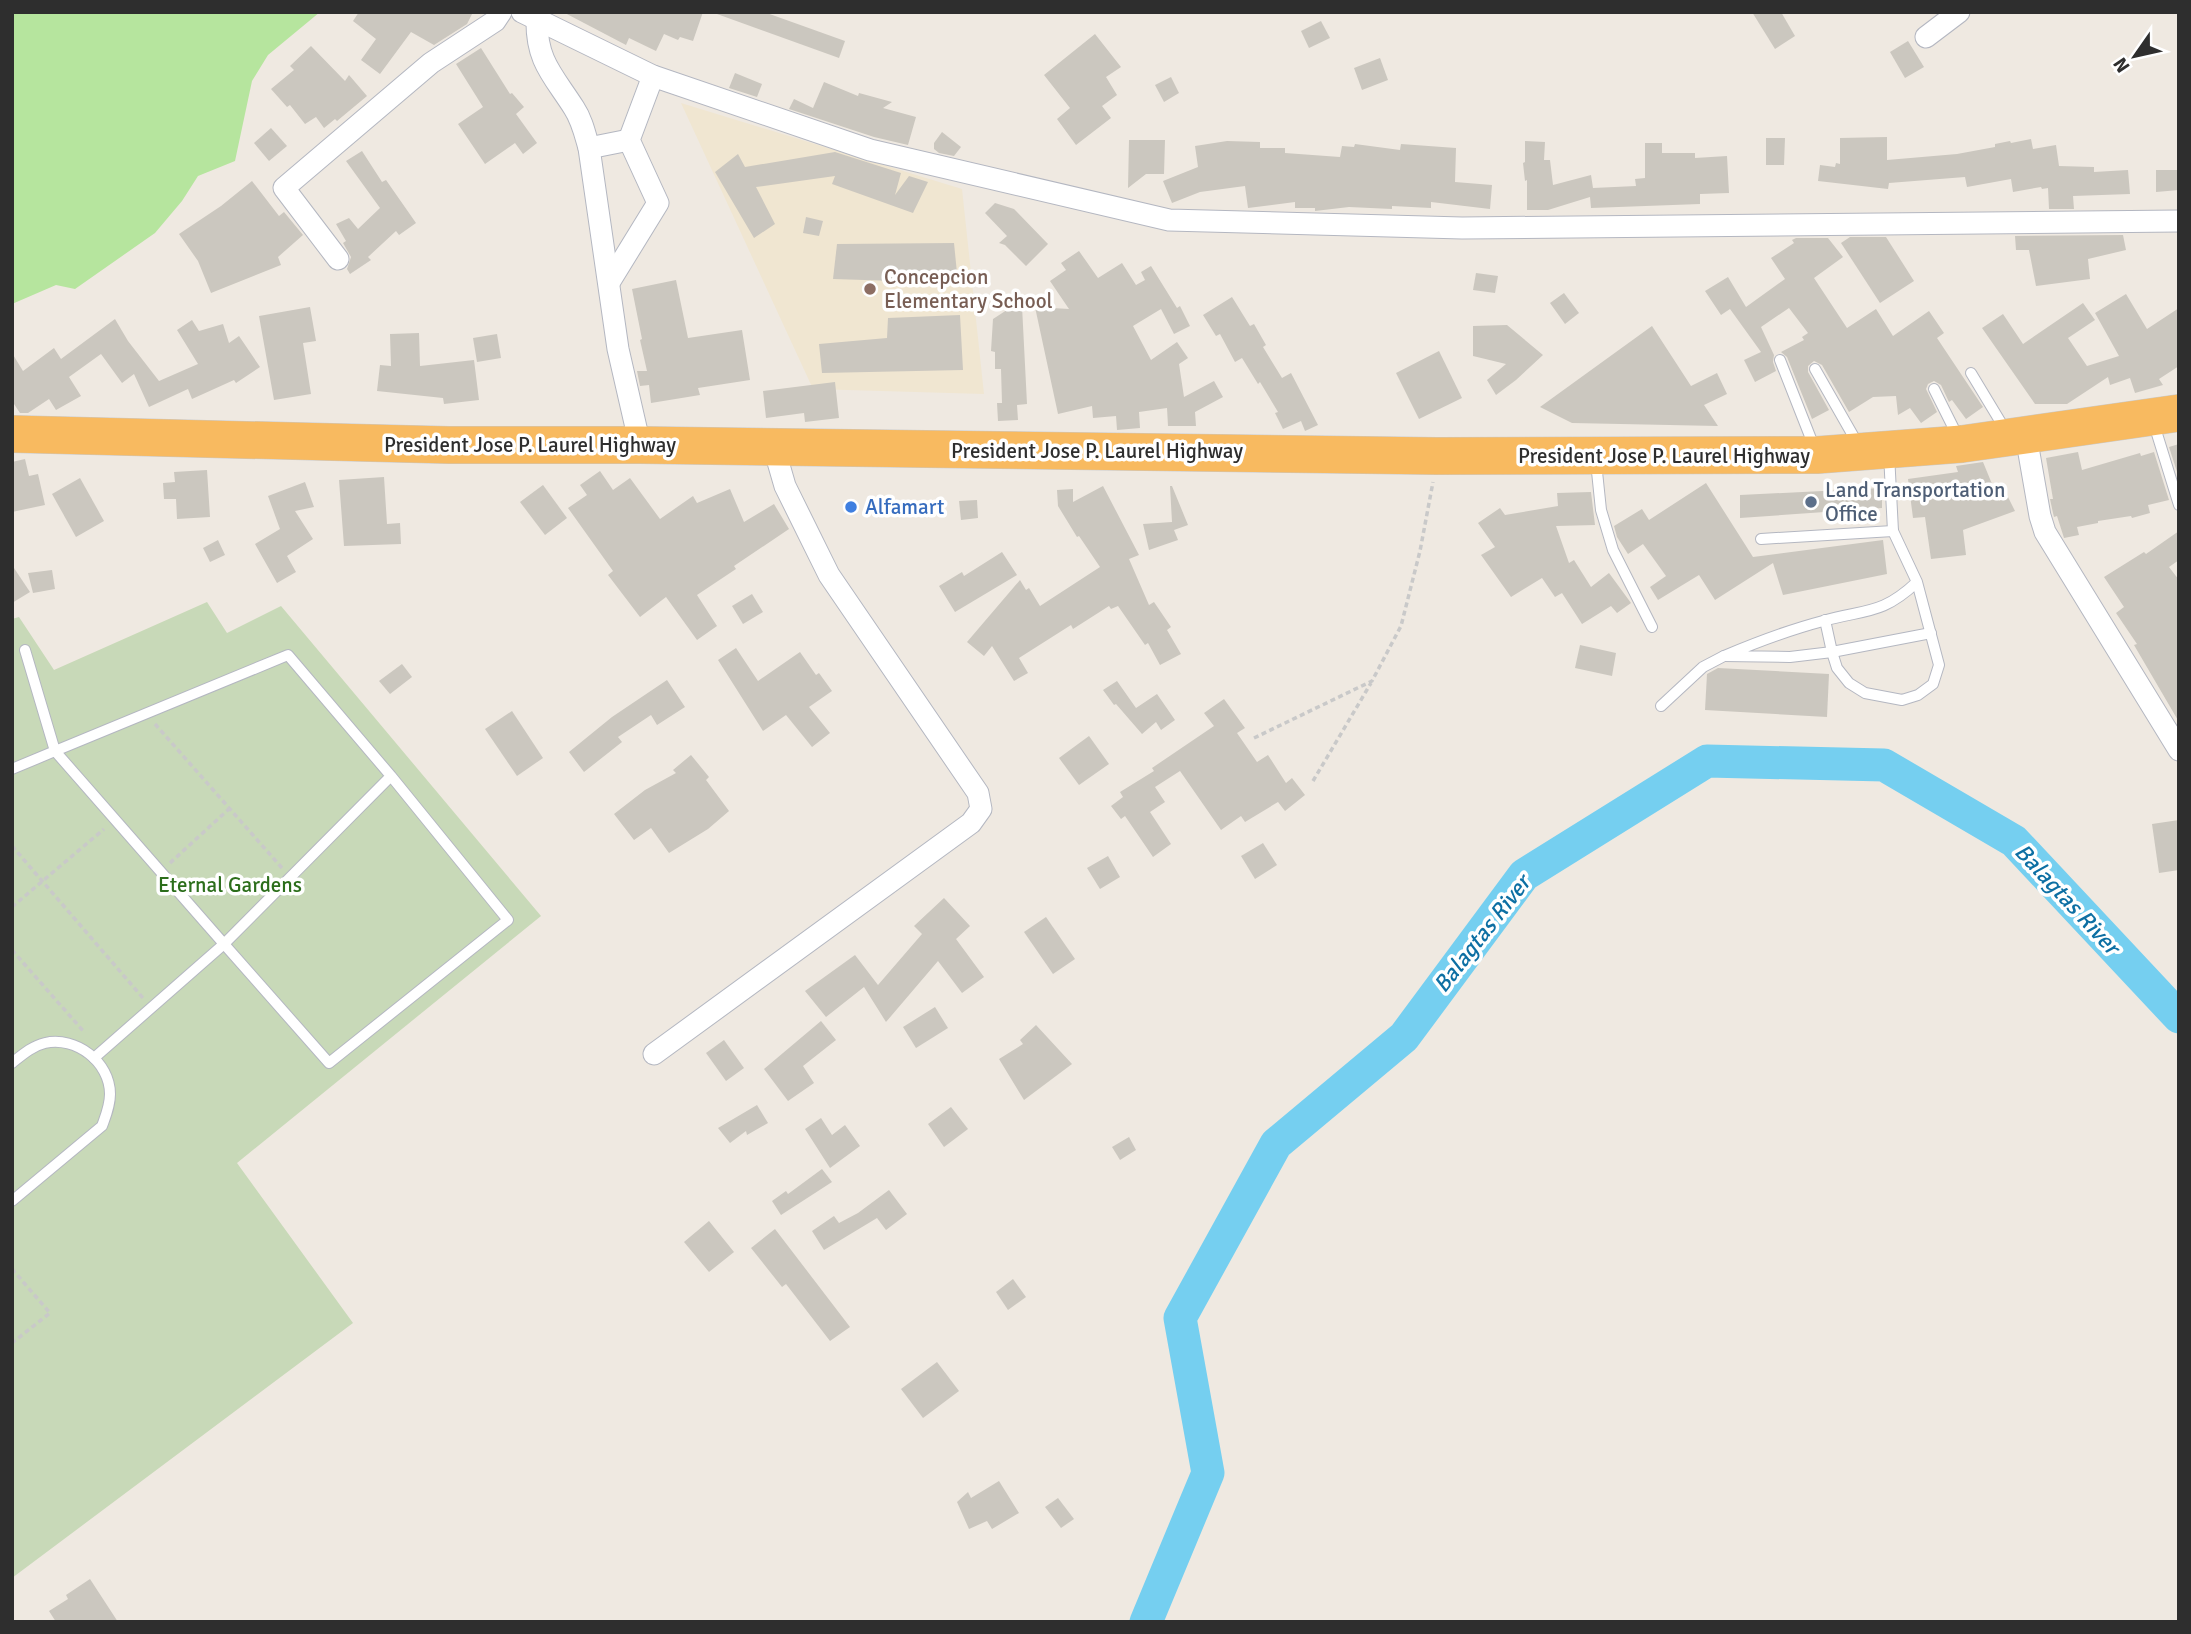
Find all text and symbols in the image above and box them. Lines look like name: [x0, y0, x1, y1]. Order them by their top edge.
north arrow: [2100, 21, 2170, 91]
text: N: [2108, 53, 2135, 77]
place label: Concepcion Elementary School: [884, 264, 1053, 314]
marker: Concepcion Elementary School: [862, 281, 878, 297]
street label: President Jose P. Laurel Highway: [384, 432, 676, 458]
street label: President Jose P. Laurel Highway: [951, 438, 1243, 464]
street label: President Jose P. Laurel Highway: [1518, 443, 1810, 469]
place label: Land Transportation Office: [1825, 477, 2005, 527]
place label: Alfamart: [865, 494, 944, 520]
marker: Land Transportation Office: [1803, 494, 1819, 510]
marker: Alfamart: [843, 499, 859, 515]
water label: Balagtas River: [2008, 838, 2128, 963]
water label: Balagtas River: [1427, 867, 1539, 998]
park label: Eternal Gardens: [158, 872, 302, 898]

